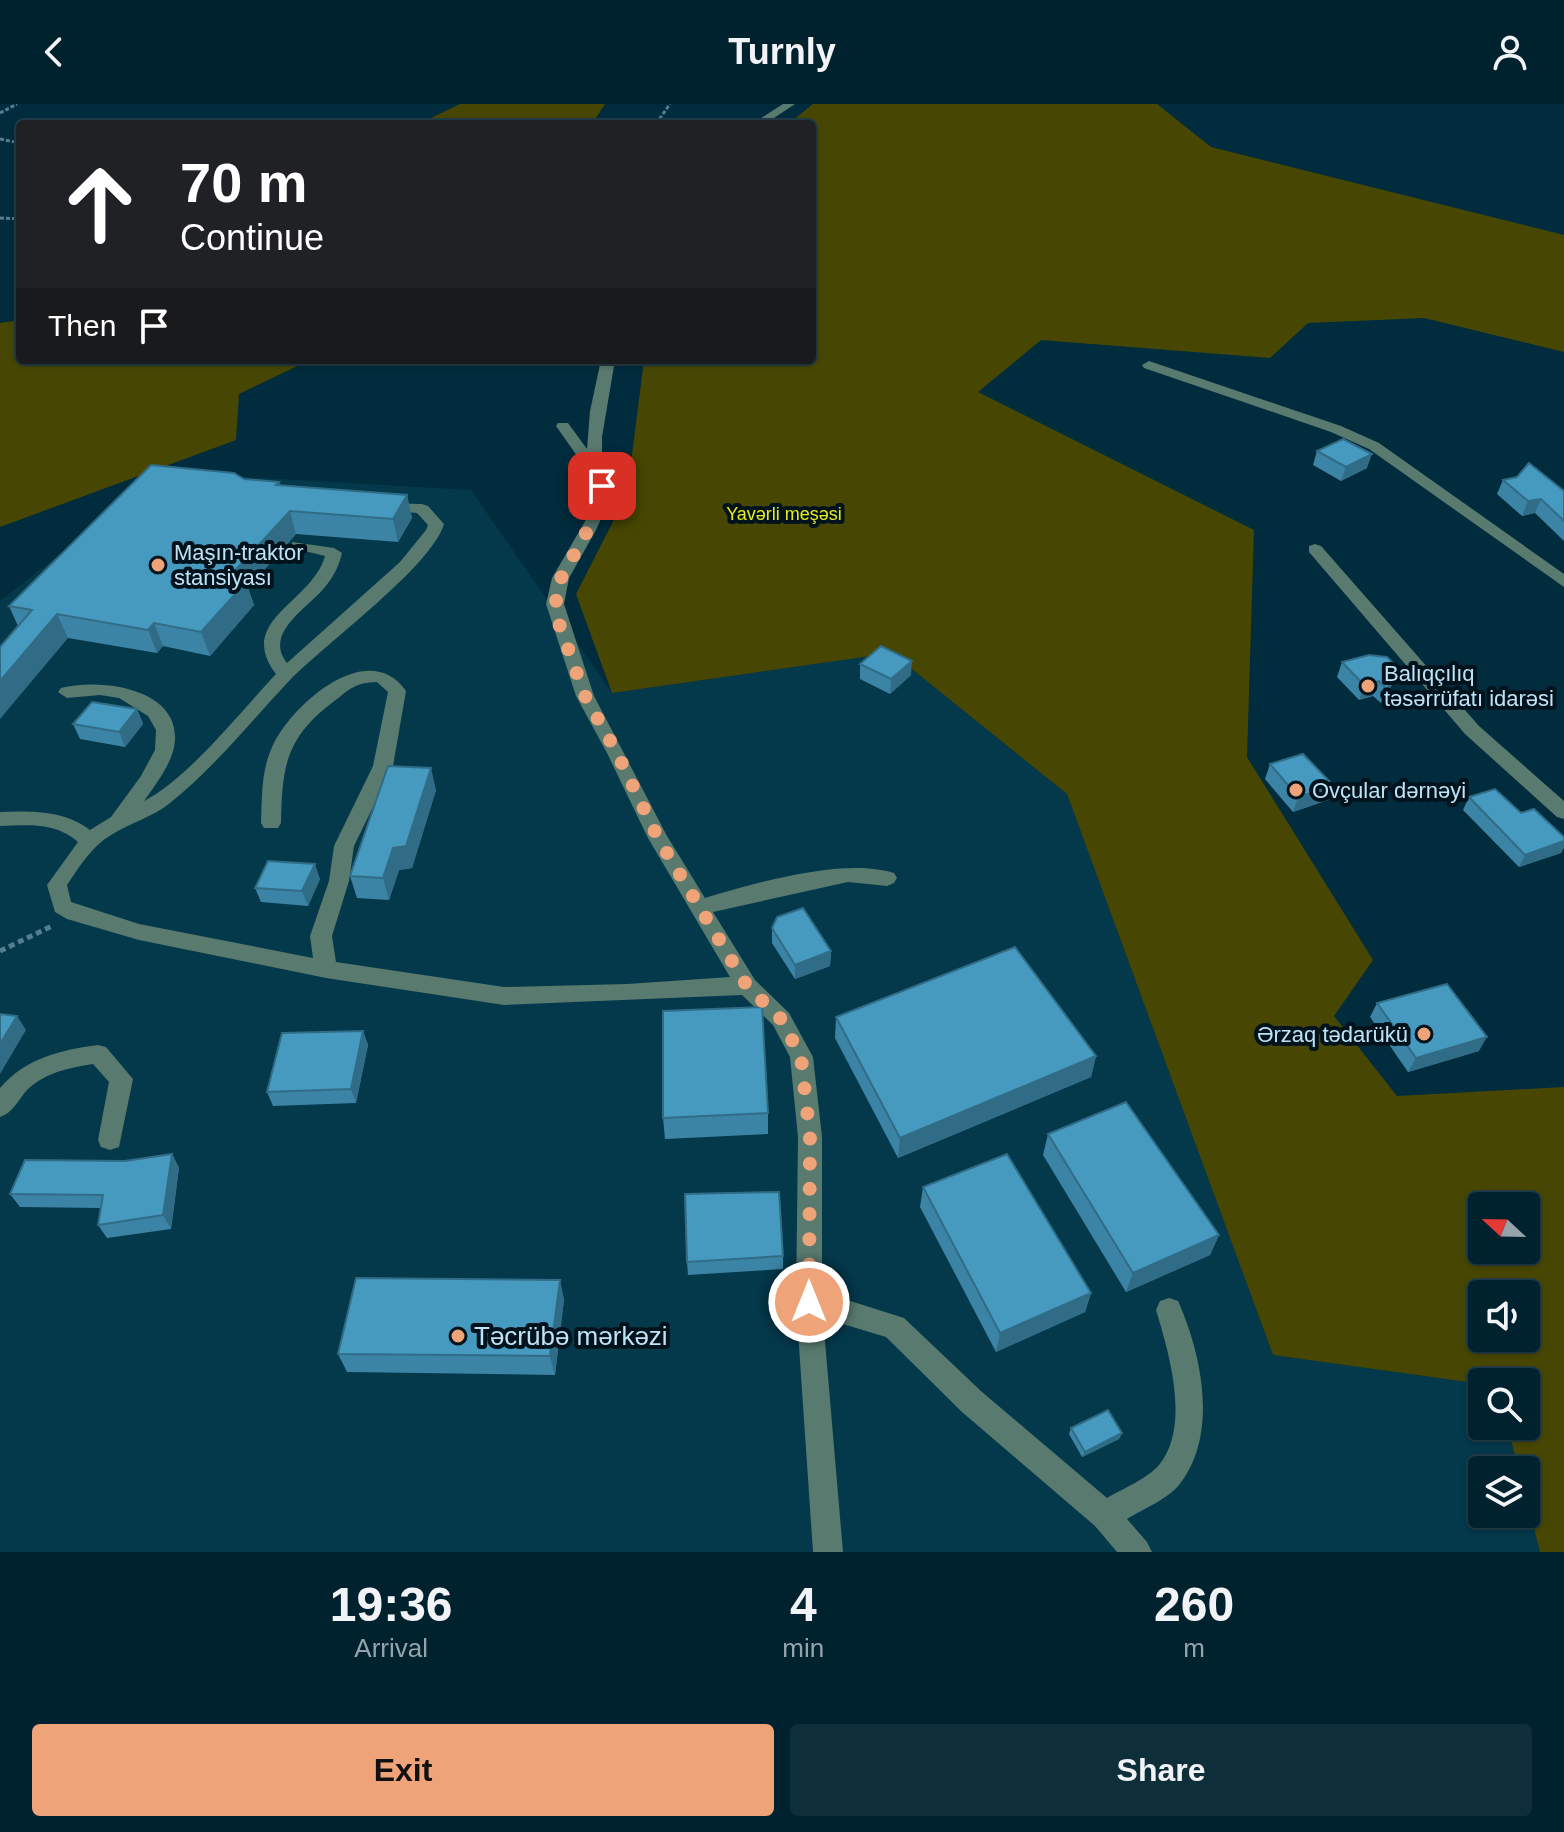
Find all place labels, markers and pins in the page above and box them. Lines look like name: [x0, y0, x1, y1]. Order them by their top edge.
pin: [568, 452, 636, 520]
place label: Maşın-traktor stansiyası: [174, 540, 304, 590]
marker: Maşın-traktor stansiyası: [149, 556, 167, 574]
place label: Balıqçılıq təsərrüfatı idarəsi: [1384, 661, 1554, 711]
marker: Balıqçılıq təsərrüfatı idarəsi: [1359, 677, 1377, 695]
place label: Ovçular dərnəyi: [1312, 778, 1466, 803]
marker: Ovçular dərnəyi: [1287, 781, 1305, 799]
place label: Ərzaq tədarükü: [1257, 1022, 1408, 1047]
marker: Ərzaq tədarükü: [1415, 1025, 1433, 1043]
place label: Təcrübə mərkəzi: [474, 1321, 668, 1351]
marker: Təcrübə mərkəzi: [449, 1327, 467, 1345]

